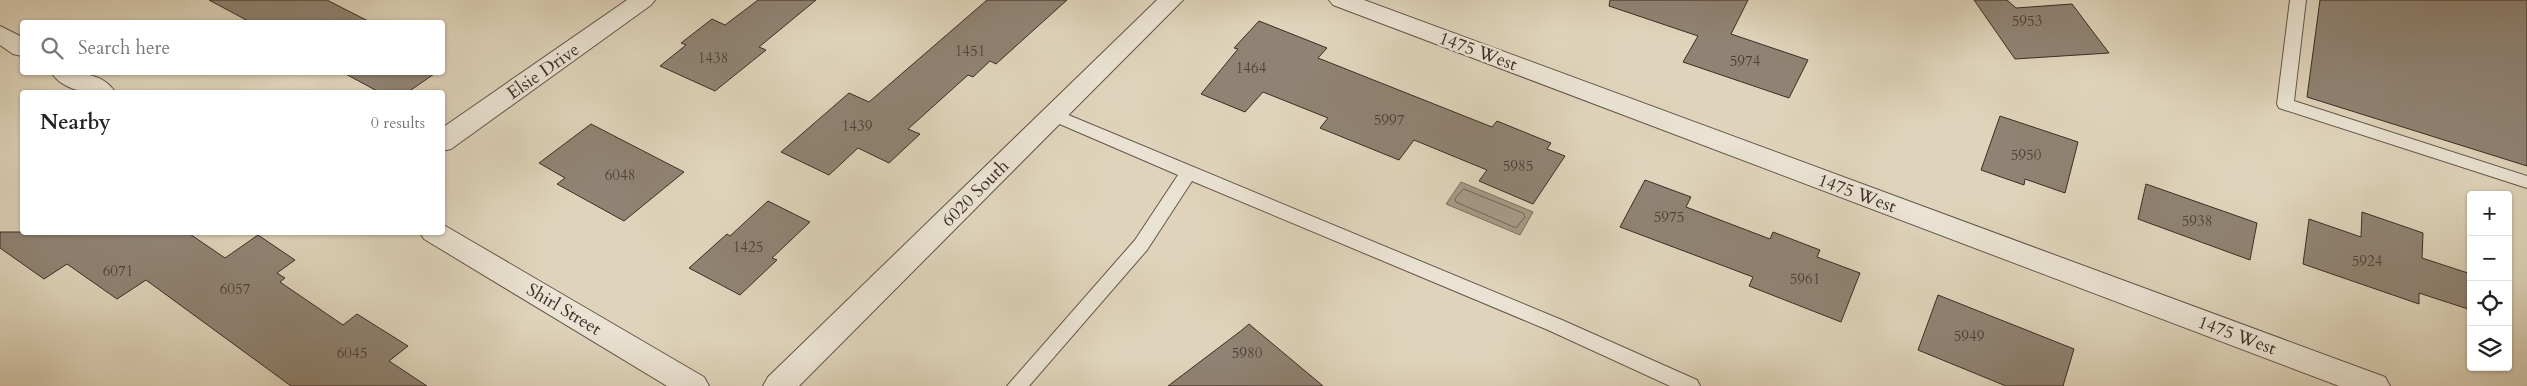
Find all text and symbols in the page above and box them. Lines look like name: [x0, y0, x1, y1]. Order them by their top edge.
house number: 5953: [2012, 11, 2042, 31]
search box: [20, 20, 445, 75]
street label: 1475 West: [1435, 26, 1521, 77]
icon: search: [38, 34, 66, 62]
text: Search here: [78, 35, 170, 61]
street label: Elsie Drive: [502, 37, 585, 106]
house number: 1451: [955, 41, 985, 61]
house number: 1438: [698, 48, 728, 68]
house number: 5974: [1730, 51, 1761, 71]
house number: 1464: [1236, 58, 1267, 78]
text: Nearby: [40, 108, 111, 137]
house number: 5997: [1374, 110, 1405, 130]
text: 0 results: [371, 112, 425, 134]
house number: 1439: [842, 116, 873, 136]
house number: 5950: [2011, 145, 2042, 165]
street label: 6020 South: [936, 154, 1015, 233]
house number: 5985: [1503, 156, 1533, 176]
house number: 6048: [605, 165, 635, 185]
street label: 1475 West: [1814, 168, 1900, 219]
map controls: [2467, 191, 2512, 371]
button: +: [2467, 191, 2512, 236]
house number: 5975: [1654, 207, 1684, 227]
house number: 5938: [2182, 211, 2212, 231]
button: −: [2467, 236, 2512, 281]
house number: 1425: [733, 237, 763, 257]
house number: 5924: [2352, 251, 2383, 271]
house number: 6071: [103, 261, 133, 281]
house number: 5961: [1790, 269, 1820, 289]
street label: Shirl Street: [522, 277, 606, 342]
house number: 6057: [220, 279, 251, 299]
button: locate: [2467, 281, 2512, 326]
street label: 1475 West: [2194, 310, 2280, 361]
house number: 5949: [1954, 326, 1985, 346]
button: layers: [2467, 326, 2512, 371]
house number: 6045: [337, 343, 367, 363]
house number: 5980: [1232, 343, 1263, 363]

